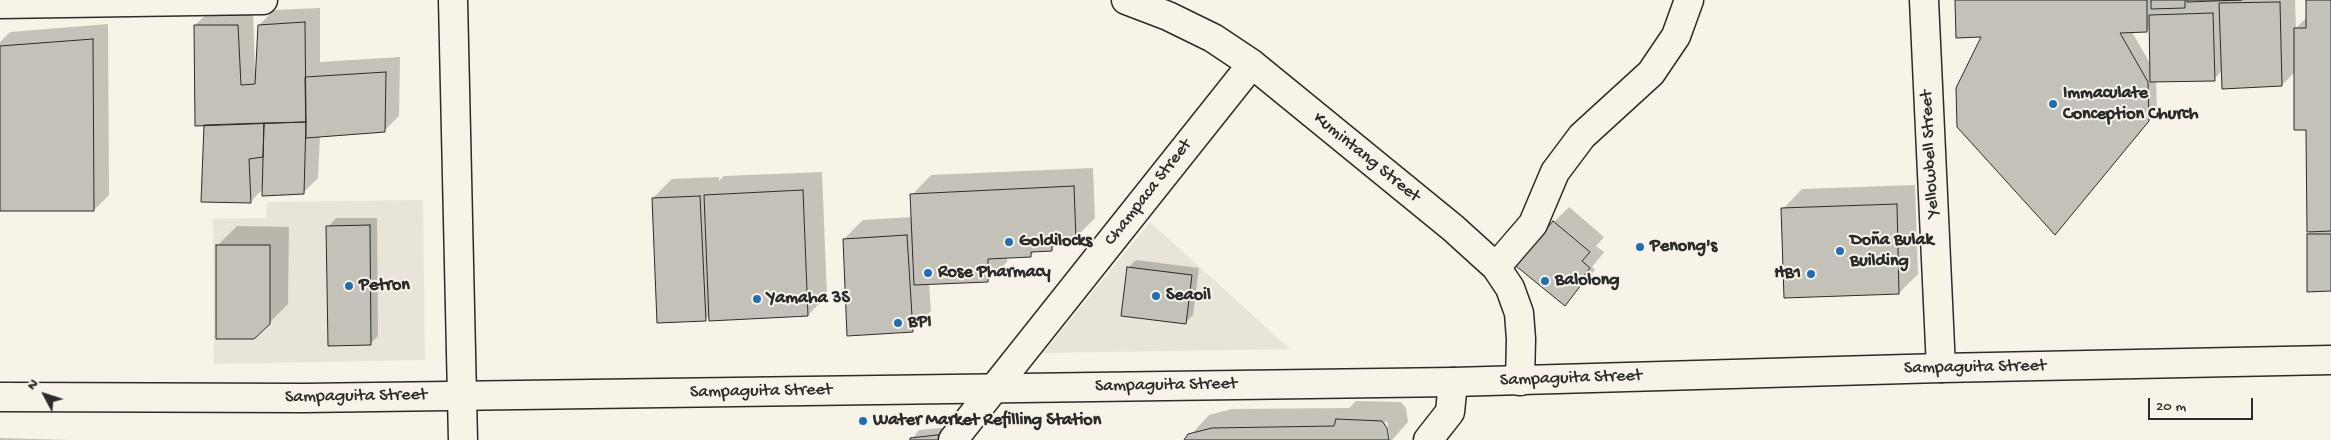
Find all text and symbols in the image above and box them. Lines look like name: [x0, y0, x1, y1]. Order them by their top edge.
place label: Immaculate Conception Church: [2063, 83, 2198, 126]
street label: Yellowbell Street: [1917, 90, 1945, 218]
marker: Immaculate Conception Church: [2047, 98, 2059, 110]
street label: Kumintang Street: [1308, 108, 1424, 208]
street label: Champaca Street: [1101, 135, 1197, 251]
place label: Doña Bulak Building: [1850, 230, 1934, 272]
place label: Goldilocks: [1019, 231, 1092, 253]
marker: Goldilocks: [1003, 236, 1015, 248]
place label: Penong's: [1650, 236, 1717, 258]
marker: Penong's: [1634, 241, 1646, 253]
marker: Doña Bulak Building: [1834, 245, 1846, 257]
place label: Rose Pharmacy: [938, 262, 1051, 284]
place label: HB1: [1774, 263, 1801, 285]
marker: Rose Pharmacy: [922, 267, 934, 279]
marker: HB1: [1805, 268, 1817, 280]
place label: Balolong: [1555, 270, 1620, 292]
place label: Petron: [359, 275, 410, 297]
marker: Balolong: [1539, 275, 1551, 287]
marker: Petron: [343, 280, 355, 292]
place label: Seaoil: [1166, 285, 1211, 307]
place label: Yamaha 3S: [767, 288, 850, 310]
marker: Seaoil: [1150, 290, 1162, 302]
marker: Yamaha 3S: [751, 293, 763, 305]
place label: BPI: [908, 312, 931, 334]
marker: BPI: [892, 317, 904, 329]
street label: Sampaguita Street: [1904, 356, 2046, 380]
street label: Sampaguita Street: [1500, 366, 1642, 392]
north arrow: [20, 370, 70, 420]
street label: Sampaguita Street: [1095, 374, 1237, 398]
text: N: [24, 376, 43, 394]
street label: Sampaguita Street: [690, 380, 832, 404]
street label: Sampaguita Street: [285, 385, 427, 409]
scale bar: [2151, 388, 2256, 420]
text: 20 m: [2156, 398, 2186, 416]
place label: Water Market Refilling Station: [873, 410, 1101, 432]
marker: Water Market Refilling Station: [857, 415, 869, 427]

